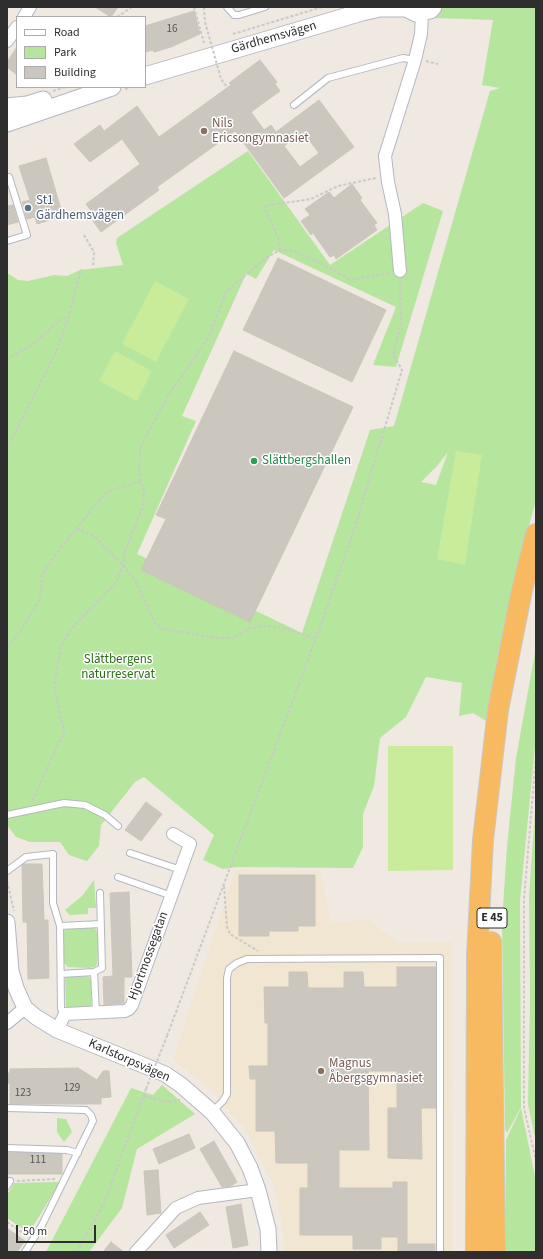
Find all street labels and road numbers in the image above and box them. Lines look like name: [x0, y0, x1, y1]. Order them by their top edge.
street label: Gärdhemsvägen: [229, 18, 319, 58]
road number: E 45: [477, 908, 507, 928]
street label: Hjortmossegatan: [126, 910, 172, 1002]
street label: Karlstorpsvägen: [86, 1036, 172, 1086]

